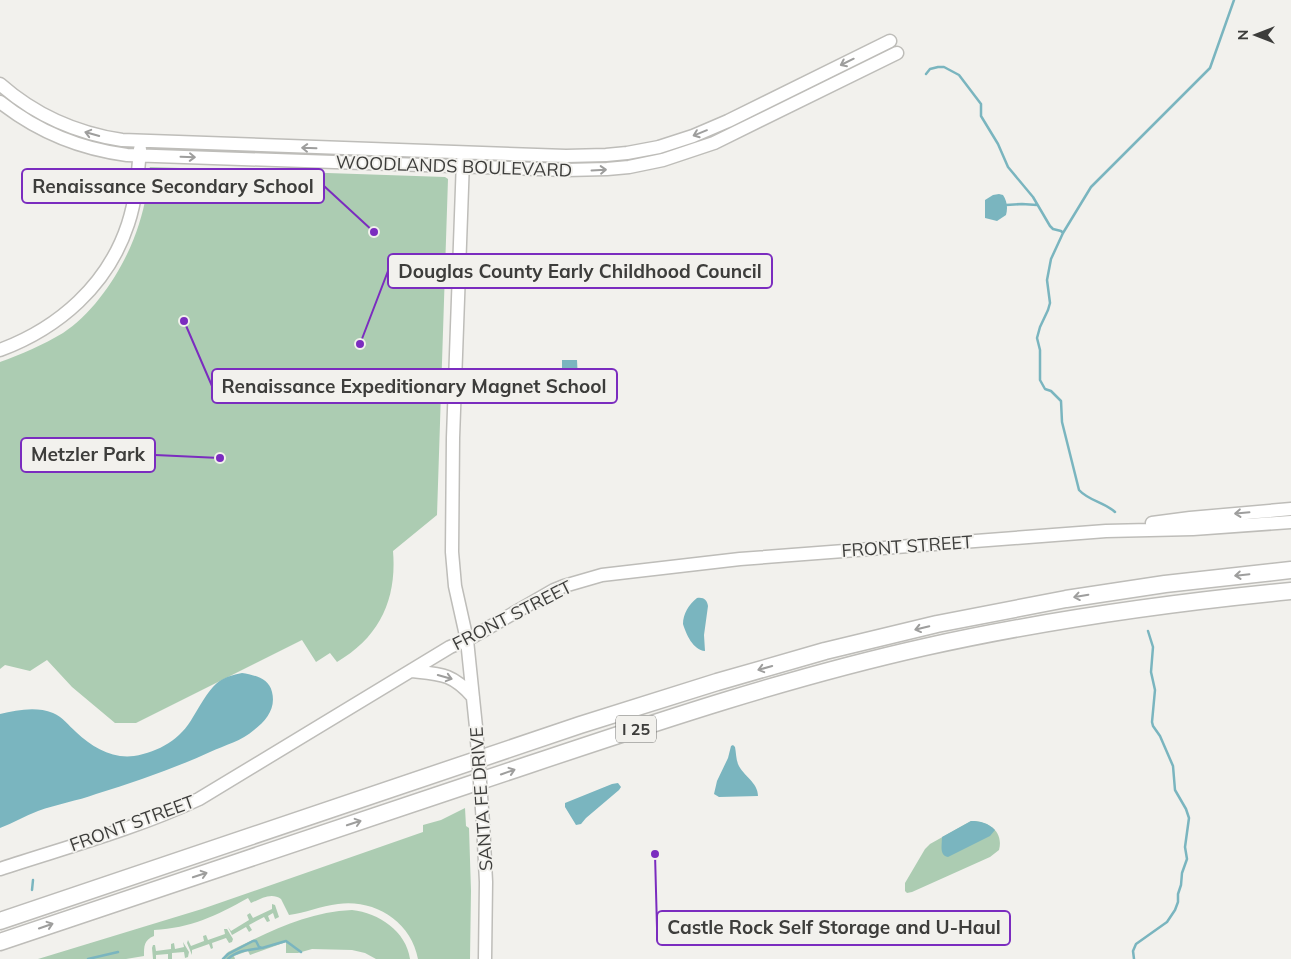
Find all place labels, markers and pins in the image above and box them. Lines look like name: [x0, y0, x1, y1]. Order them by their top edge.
callout: Renaissance Secondary School: [22, 169, 324, 203]
callout: Douglas County Early Childhood Council: [388, 254, 772, 288]
callout: Renaissance Expeditionary Magnet School: [212, 369, 617, 403]
callout: Metzler Park: [21, 438, 155, 472]
callout: Castle Rock Self Storage and U-Haul: [657, 911, 1010, 945]

